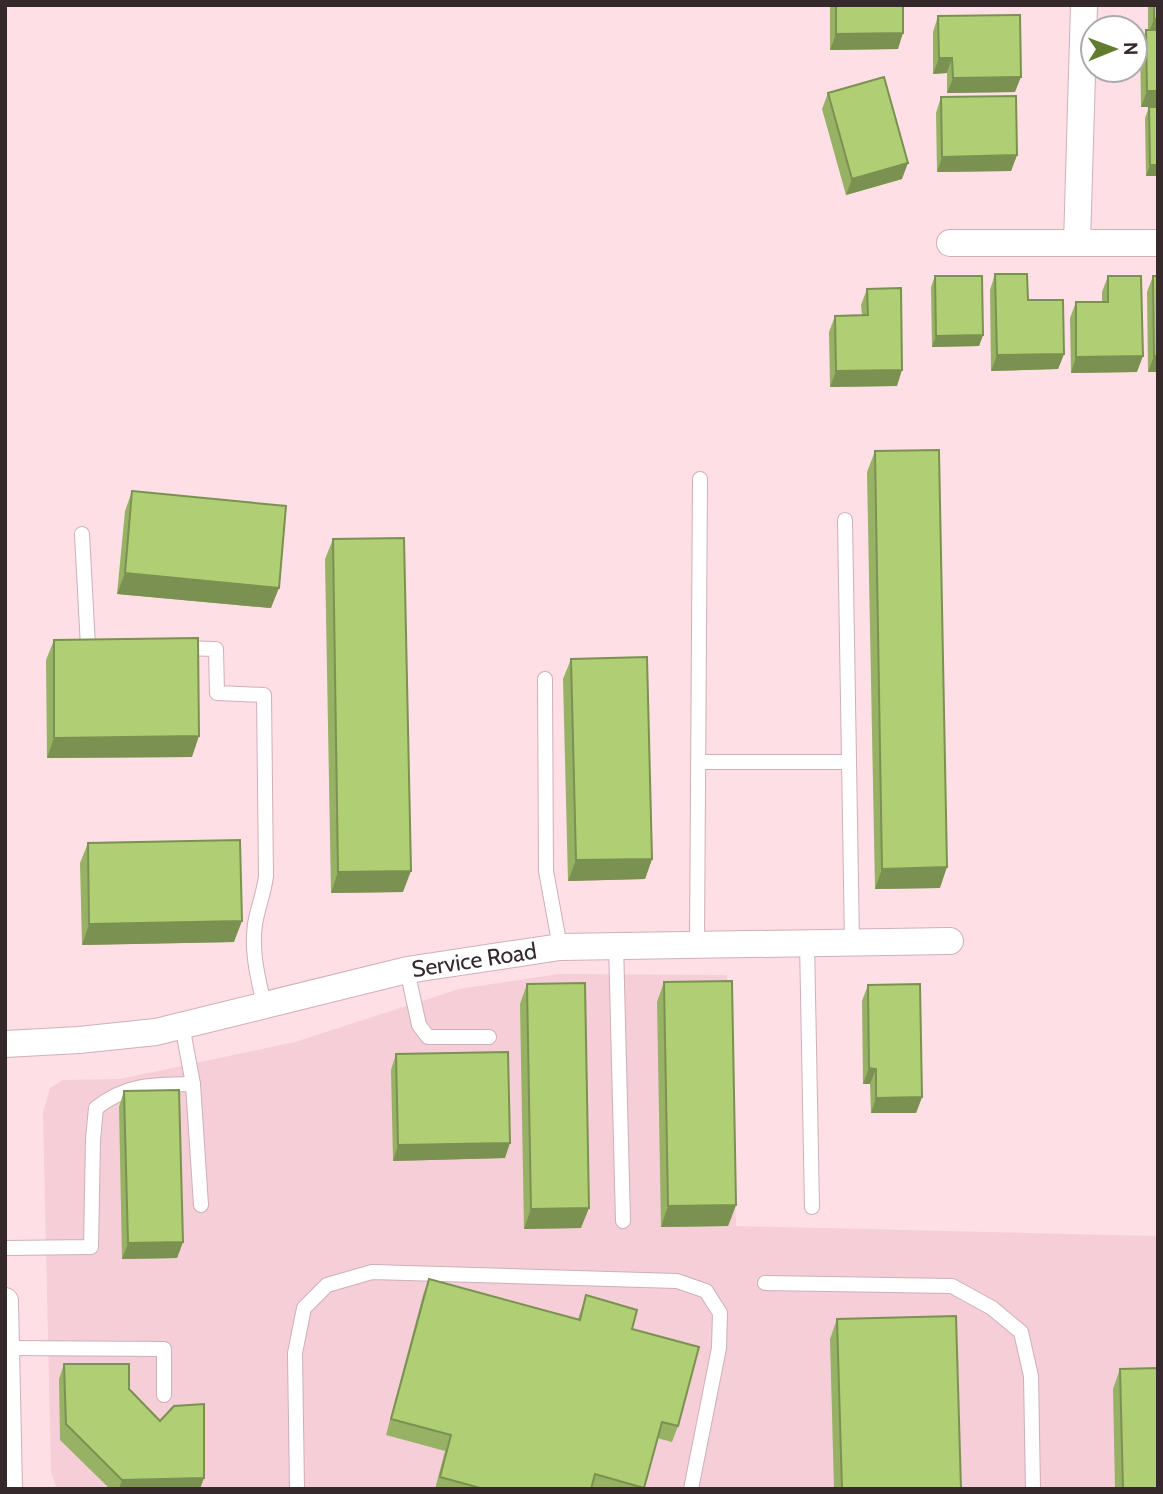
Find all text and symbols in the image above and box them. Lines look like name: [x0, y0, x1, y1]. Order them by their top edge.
north arrow: [1079, 14, 1149, 84]
text: N: [1119, 42, 1142, 56]
street label: Service Road: [410, 937, 538, 983]

